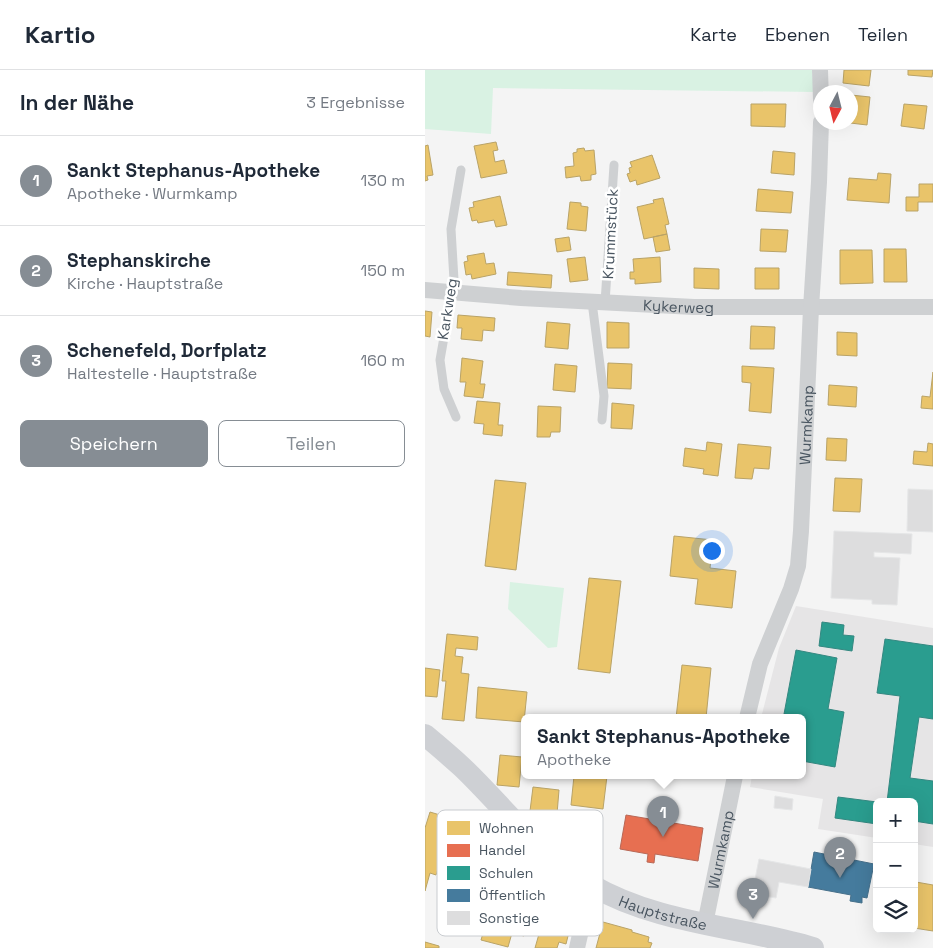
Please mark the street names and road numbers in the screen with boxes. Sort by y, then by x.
street label: Krummstück [598,188,622,280]
street label: Karkweg [433,277,461,341]
street label: Kykerweg [643,295,714,317]
street label: Wurmkamp [794,385,817,465]
street label: Wurmkamp [703,808,737,891]
street label: Hauptstraße [616,891,709,934]

